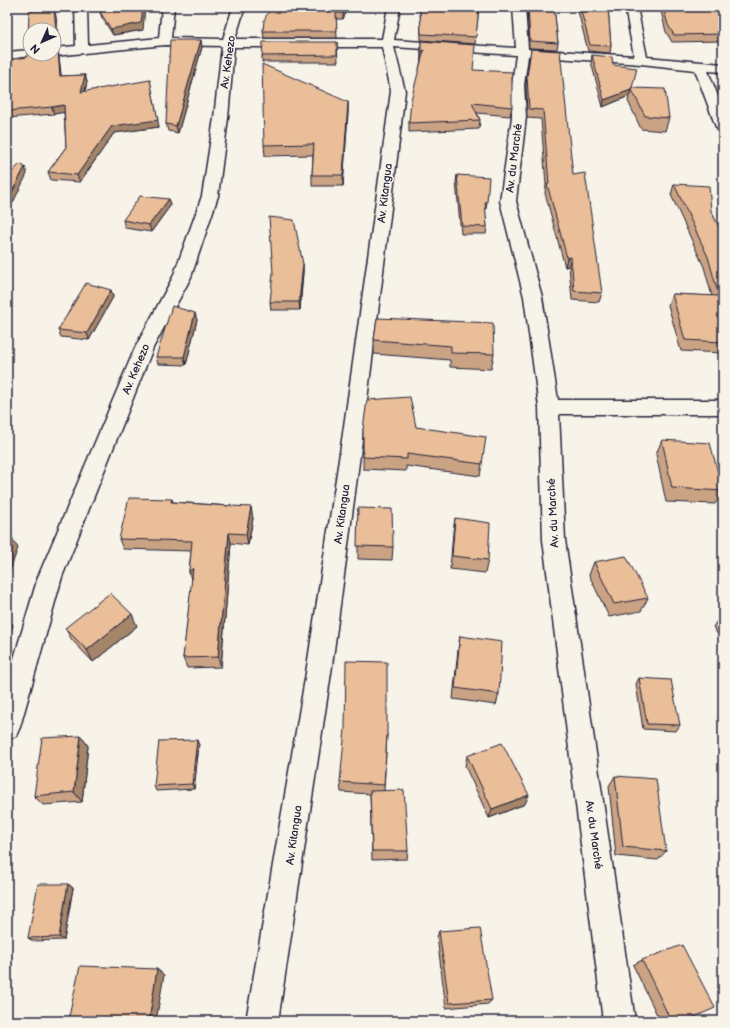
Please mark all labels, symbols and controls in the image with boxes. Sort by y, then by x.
north arrow [22,22,62,62]
street label: Av. Kehezo [218,35,238,89]
text: N [28,41,43,56]
street label: Av. du Marché [503,122,525,193]
street label: Av. Kitangua [375,162,395,224]
street label: Av. Kehezo [120,342,152,396]
street label: Av. du Marché [545,478,561,548]
street label: Av. Kitangua [331,483,353,545]
street label: Av. du Marché [583,800,605,871]
street label: Av. Kitangua [283,804,305,866]

